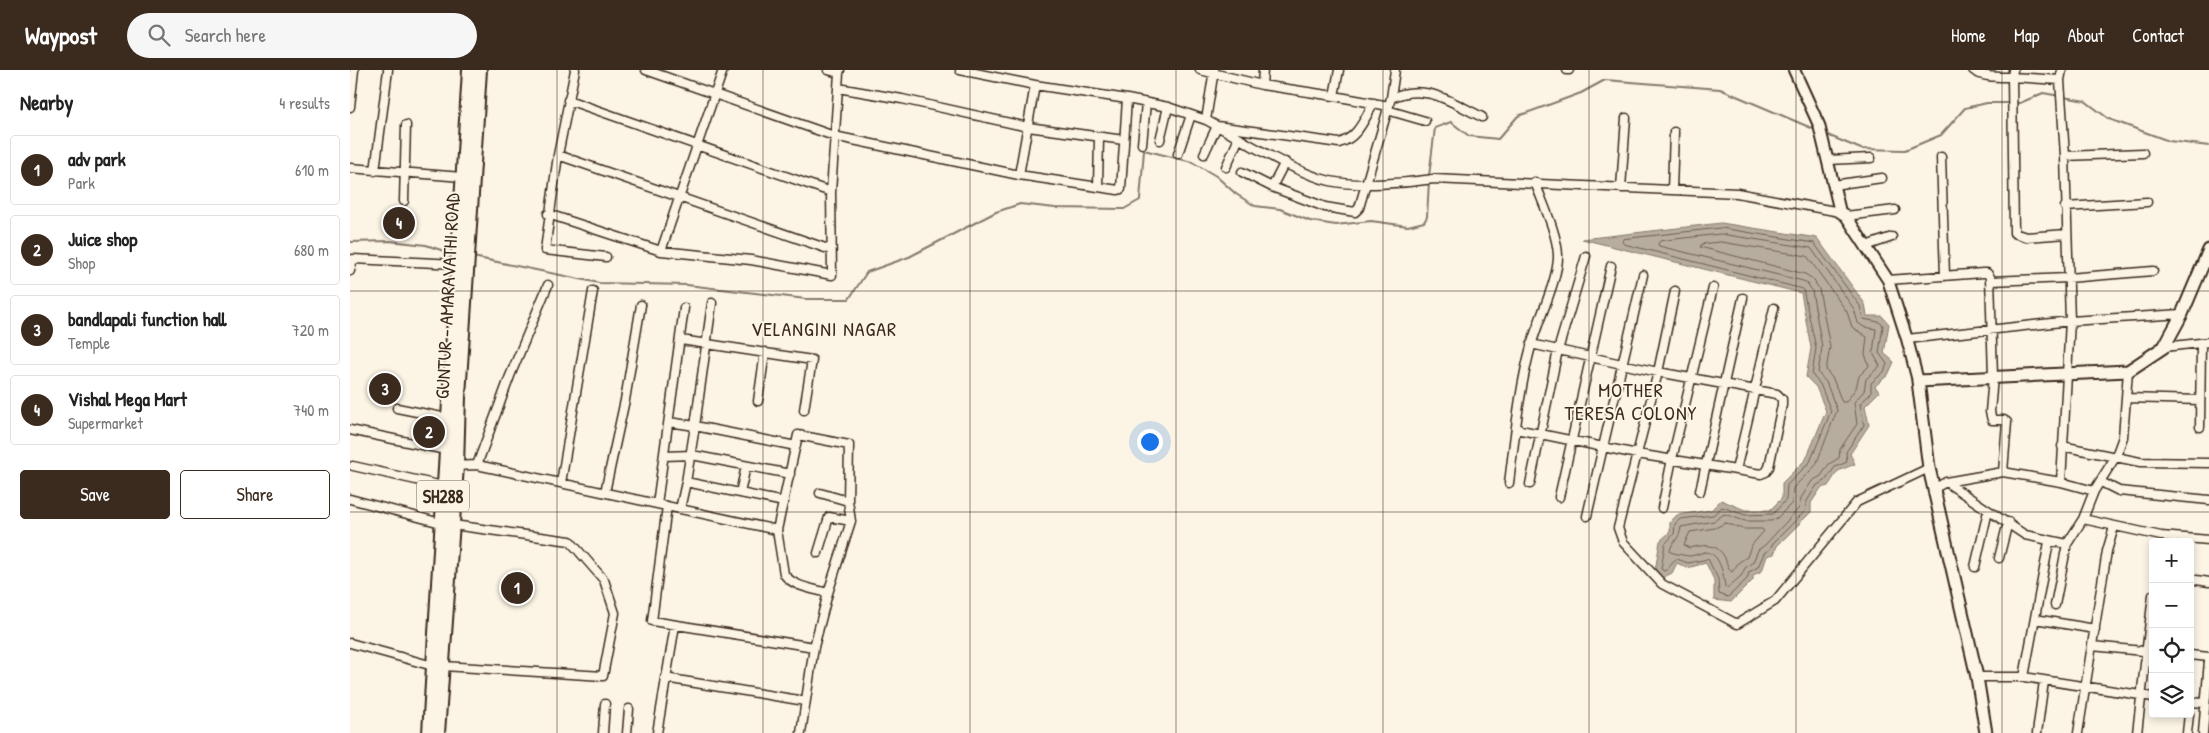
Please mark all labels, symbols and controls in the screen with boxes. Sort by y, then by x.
search box [127,13,477,58]
text: Waypost [25,19,97,51]
icon: search [145,21,173,49]
text: Search here [185,22,266,48]
text: Home [1951,23,1986,48]
text: Map [2014,23,2039,48]
text: About [2067,23,2104,48]
text: Contact [2132,23,2184,48]
text: Nearby [20,88,73,117]
text: 4 results [279,92,330,114]
text: adv park [68,146,126,172]
text: 1 [34,159,40,181]
text: 610 m [295,159,329,181]
text: Park [68,172,95,194]
street label: GUNTUR - AMARAVATHI ROAD [429,193,465,399]
pin: 4 [383,204,415,242]
text: Juice shop [68,226,137,252]
text: 2 [33,239,41,261]
text: 680 m [294,239,329,261]
text: Shop [68,252,95,274]
text: bandlapali function hall [68,306,226,332]
district label: VELANGINI NAGAR [751,315,897,342]
text: 3 [33,319,41,341]
text: 720 m [292,319,329,341]
text: Temple [68,332,110,354]
pin: 3 [369,370,401,408]
district label: MOTHER TERESA COLONY [1565,376,1697,426]
text: Vishal Mega Mart [68,386,187,412]
text: 4 [34,399,40,421]
text: 740 m [293,399,329,421]
text: Supermarket [68,412,143,434]
pin: 2 [413,413,445,451]
your location [1137,429,1163,455]
button: Save [20,470,170,519]
button: Share [180,470,330,519]
road number: SH288 [417,481,469,512]
map controls [2149,538,2194,718]
button: + [2149,538,2194,583]
pin: 1 [501,569,533,607]
button: − [2149,583,2194,628]
button: locate [2149,628,2194,673]
button: layers [2149,673,2194,718]

